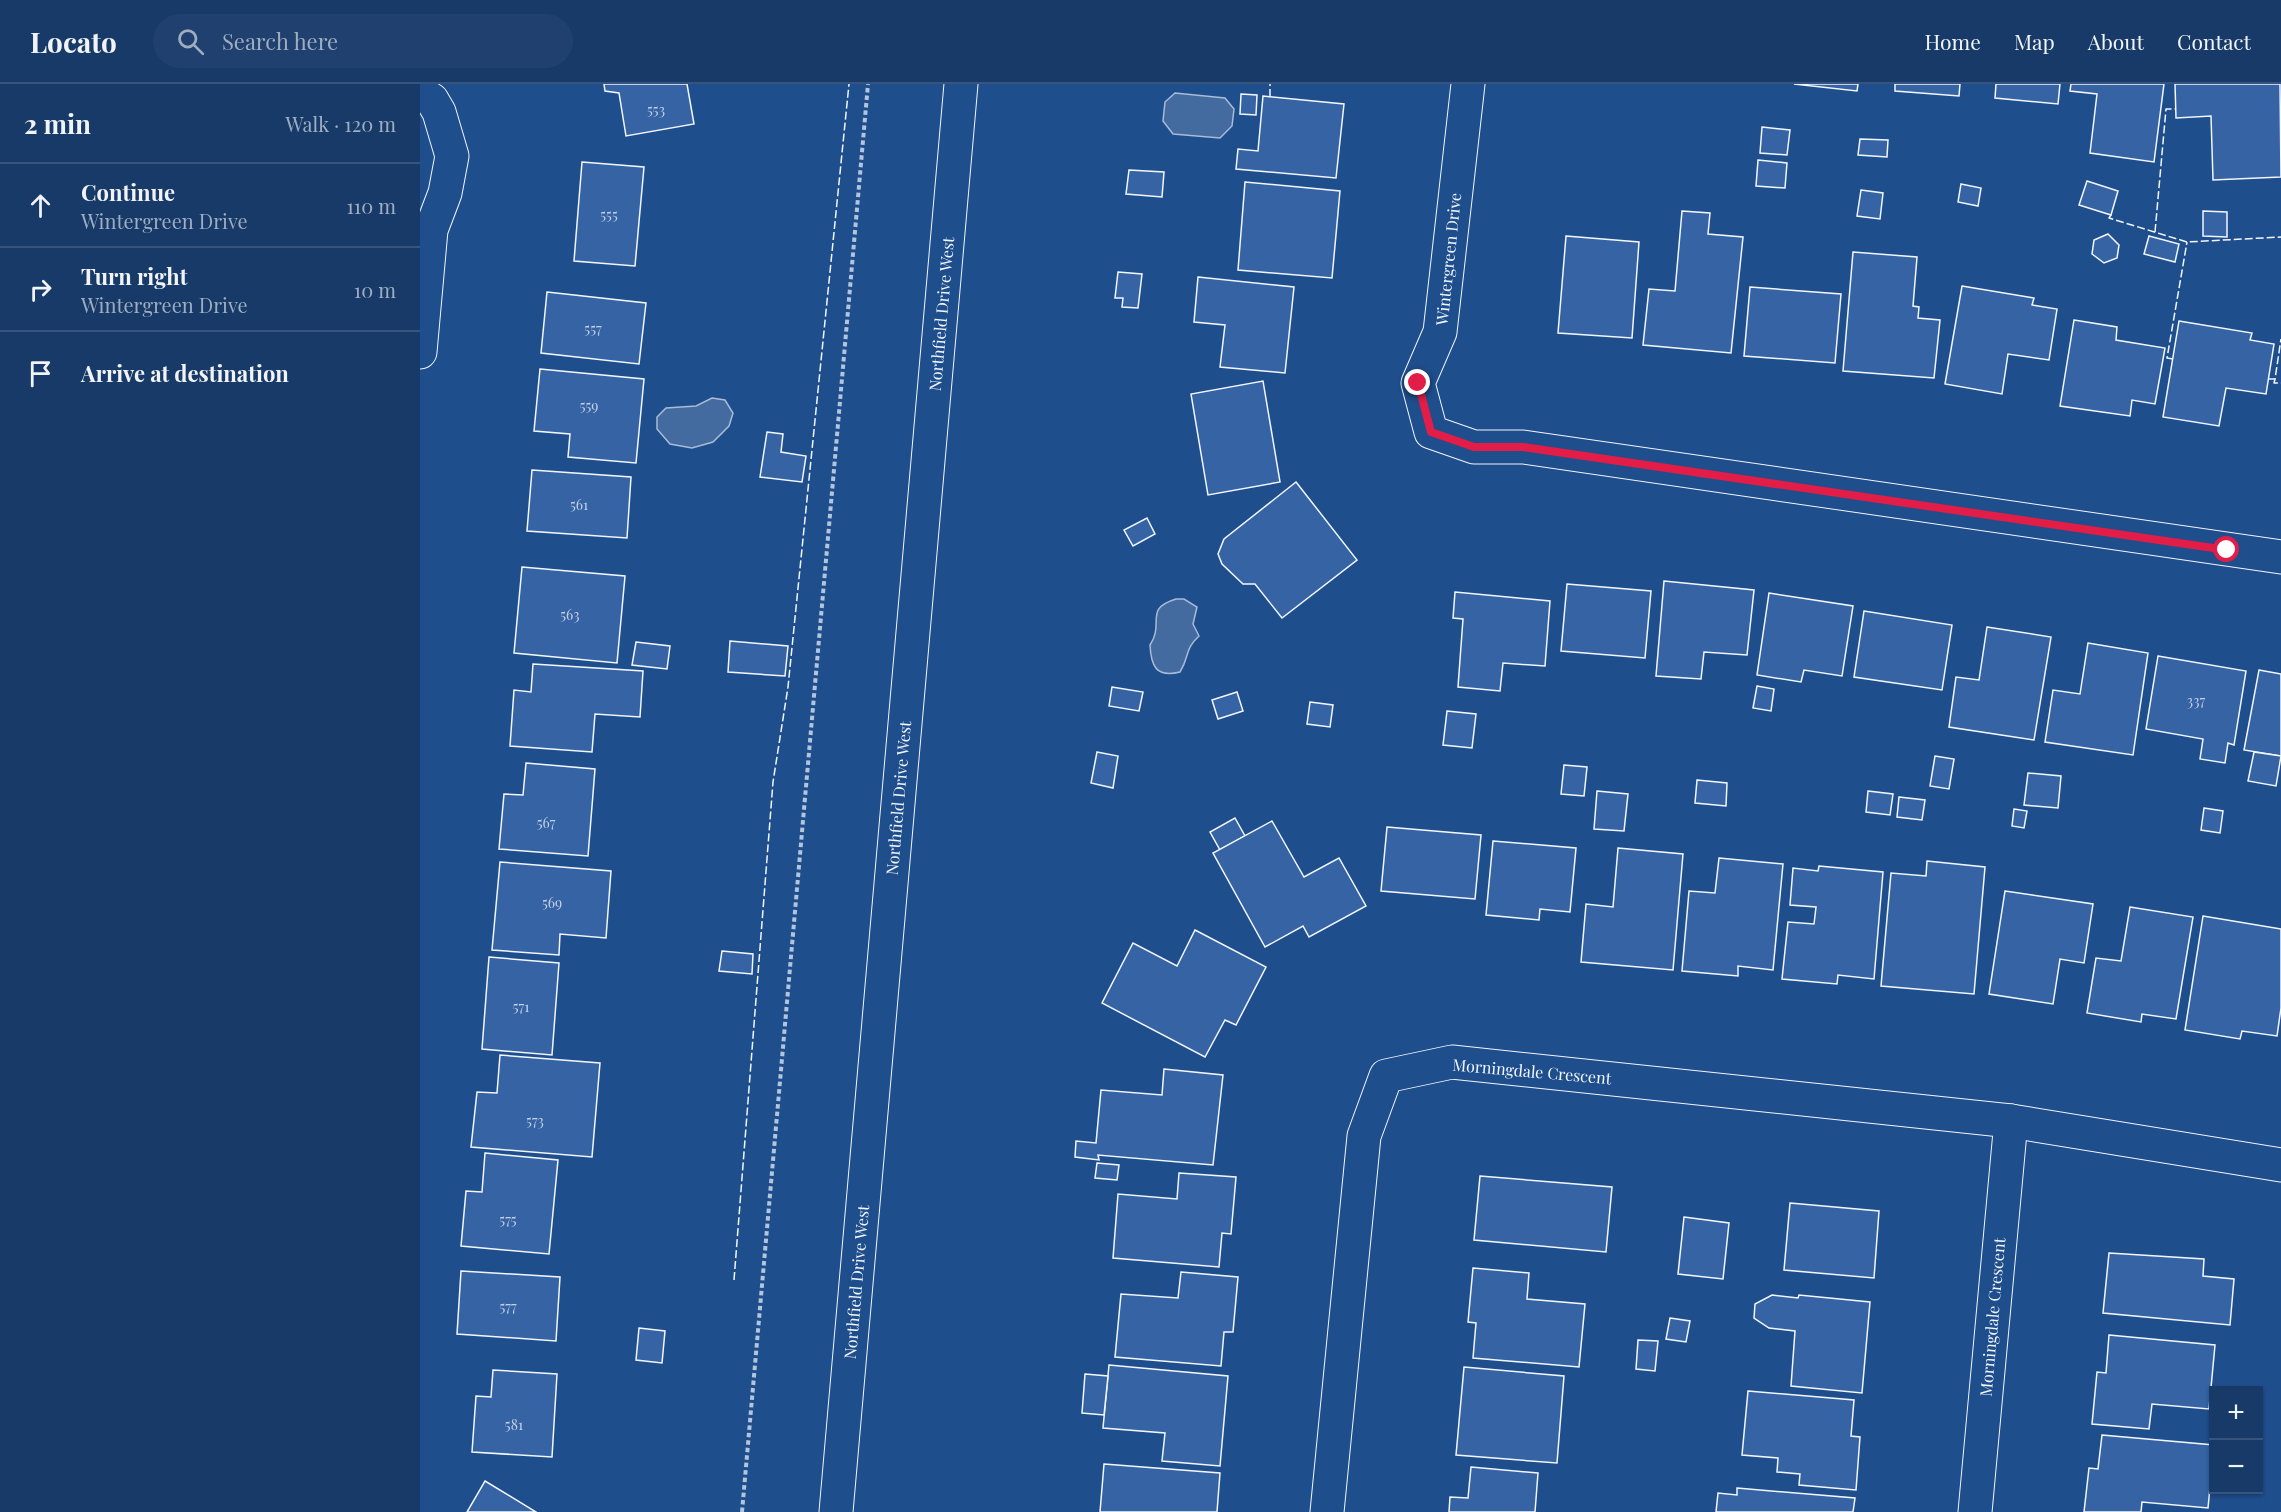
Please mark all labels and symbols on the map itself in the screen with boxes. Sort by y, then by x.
house number: 553 [647,100,665,119]
street label: Wintergreen Drive [1430,192,1465,327]
house number: 555 [600,205,618,224]
street label: Northfield Drive West [924,236,958,392]
house number: 557 [584,319,602,338]
route end [1404,369,1430,395]
house number: 559 [580,396,598,415]
house number: 561 [570,495,588,514]
route start [2213,536,2239,562]
house number: 563 [560,605,580,624]
house number: 337 [2187,691,2205,710]
street label: Northfield Drive West [881,720,915,876]
house number: 567 [537,813,556,832]
house number: 569 [542,893,562,912]
house number: 571 [513,997,529,1016]
street label: Morningdale Crescent [1452,1054,1613,1088]
house number: 573 [526,1111,544,1130]
street label: Northfield Drive West [839,1204,873,1360]
house number: 575 [499,1210,517,1229]
street label: Morningdale Crescent [1975,1236,2009,1397]
house number: 577 [499,1297,517,1316]
house number: 581 [505,1415,523,1434]

